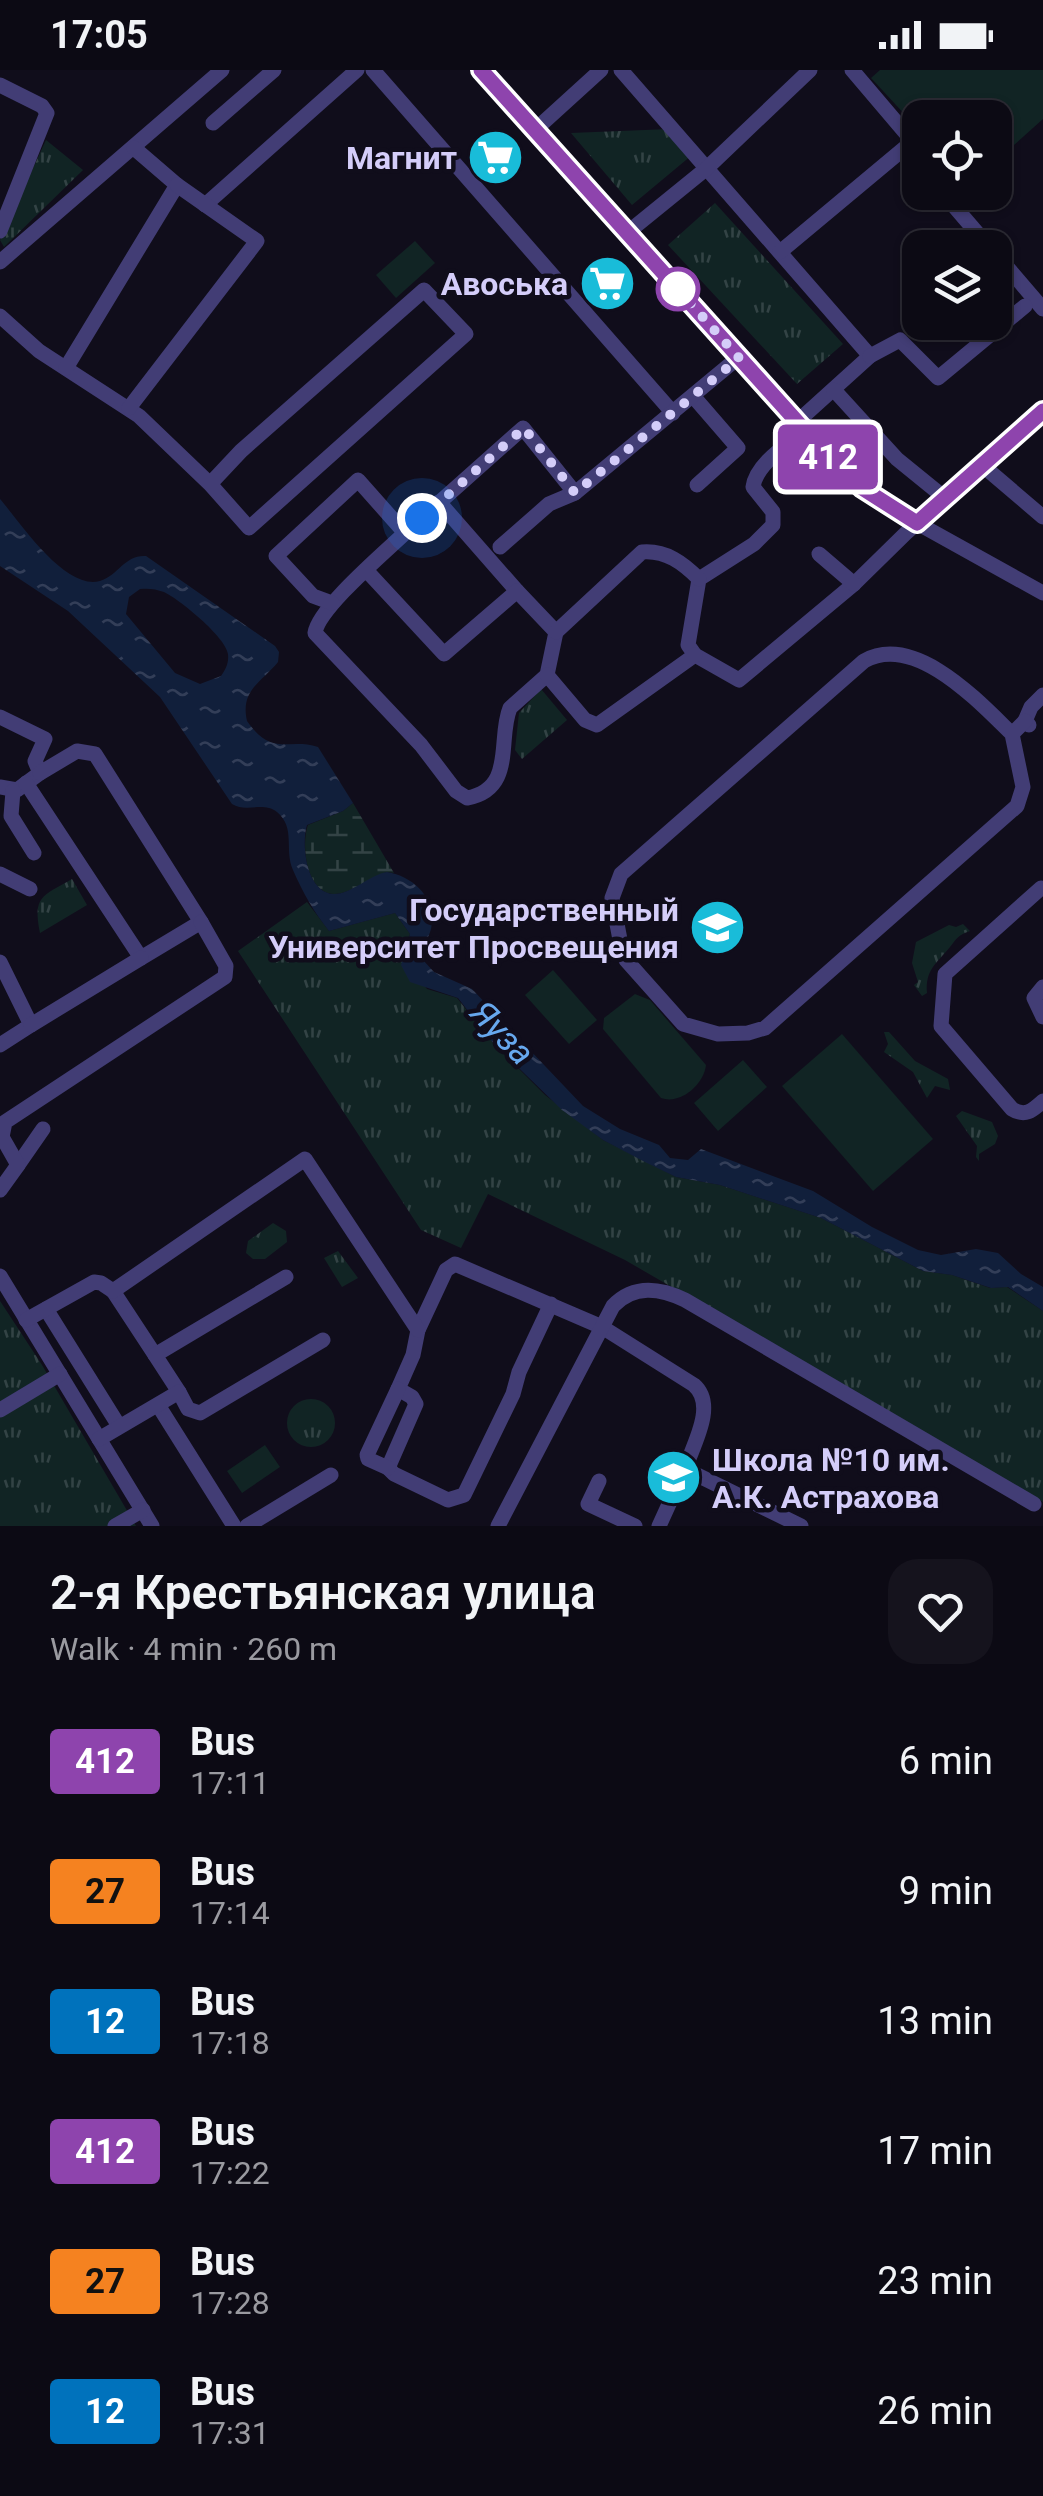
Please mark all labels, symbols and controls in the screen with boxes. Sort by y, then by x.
text: 17:05 [50,13,148,57]
map controls [902,100,1012,340]
button: locate [902,100,1012,210]
supermarket icon: Магнит [466,128,526,188]
place label: Магнит [346,139,457,177]
button: layers [902,230,1012,340]
supermarket icon: Авоська [577,254,637,314]
place label: Авоська [441,265,568,303]
unlabelled marker [657,268,699,310]
line badge: 412 [770,424,886,490]
text: 412 [798,437,858,478]
your location [397,493,447,543]
place label: Государственный Университет Просвещения [268,891,679,966]
school or university icon: Государственный Университет Просвещения [688,898,748,958]
water label: Яуза [461,992,542,1074]
place label: Школа №10 им. А.К. Астрахова [712,1441,950,1516]
school or university icon: Школа №10 им. А.К. Астрахова [643,1448,703,1508]
button: heart [888,1559,993,1664]
text: 2-я Крестьянская улица [50,1564,596,1621]
text: Walk · 4 min · 260 m [50,1630,337,1668]
text: Bus [190,1720,255,1764]
text: 6 min [899,1739,993,1783]
text: 412 [75,1741,135,1782]
text: 17:11 [190,1764,270,1802]
text: Bus [190,1850,255,1894]
text: 9 min [899,1869,993,1913]
text: 27 [85,1871,125,1912]
text: 17:14 [190,1894,270,1932]
text: Bus [190,1980,255,2024]
text: 13 min [877,1999,993,2043]
text: 12 [85,2001,125,2042]
text: 17:18 [190,2024,270,2062]
text: Bus [190,2110,255,2154]
text: 17 min [877,2129,993,2173]
text: 412 [75,2131,135,2172]
text: 17:22 [190,2154,270,2192]
text: Bus [190,2240,255,2284]
text: 23 min [877,2259,993,2303]
text: 27 [85,2261,125,2302]
text: 17:28 [190,2284,270,2322]
text: Bus [190,2370,255,2414]
text: 26 min [877,2389,993,2433]
text: 12 [85,2391,125,2432]
text: 17:31 [190,2414,270,2452]

